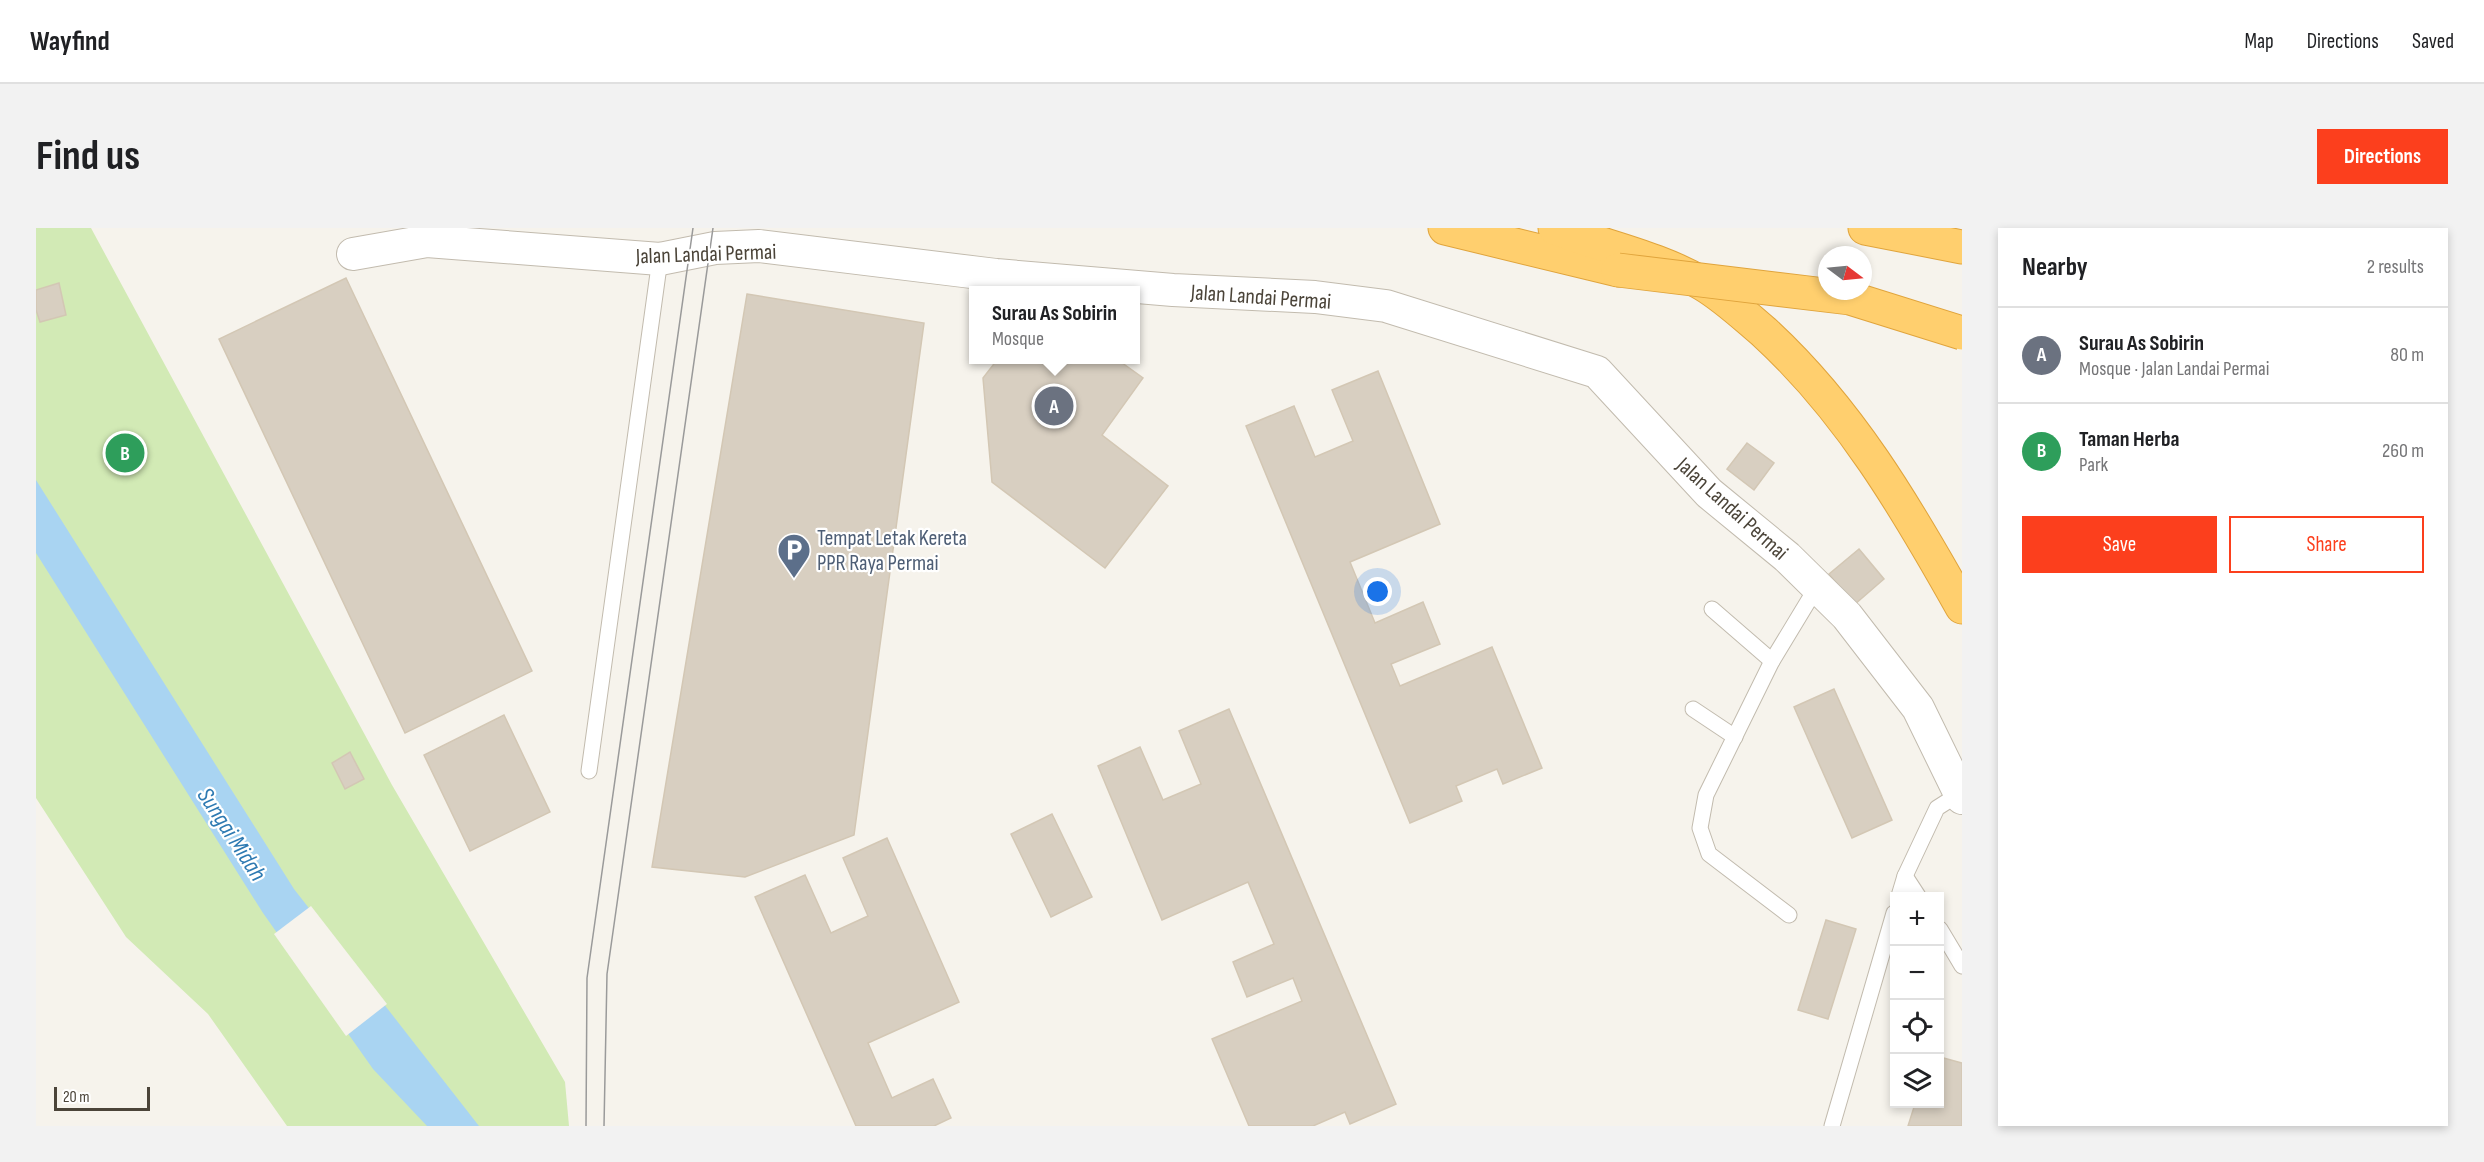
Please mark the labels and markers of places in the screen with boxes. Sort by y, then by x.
pin: A [1034,384,1074,429]
pin: B [106,430,145,476]
place label: Tempat Letak Kereta PPR Raya Permai [817,525,967,577]
parking icon: Tempat Letak Kereta PPR Raya Permai [776,532,812,579]

